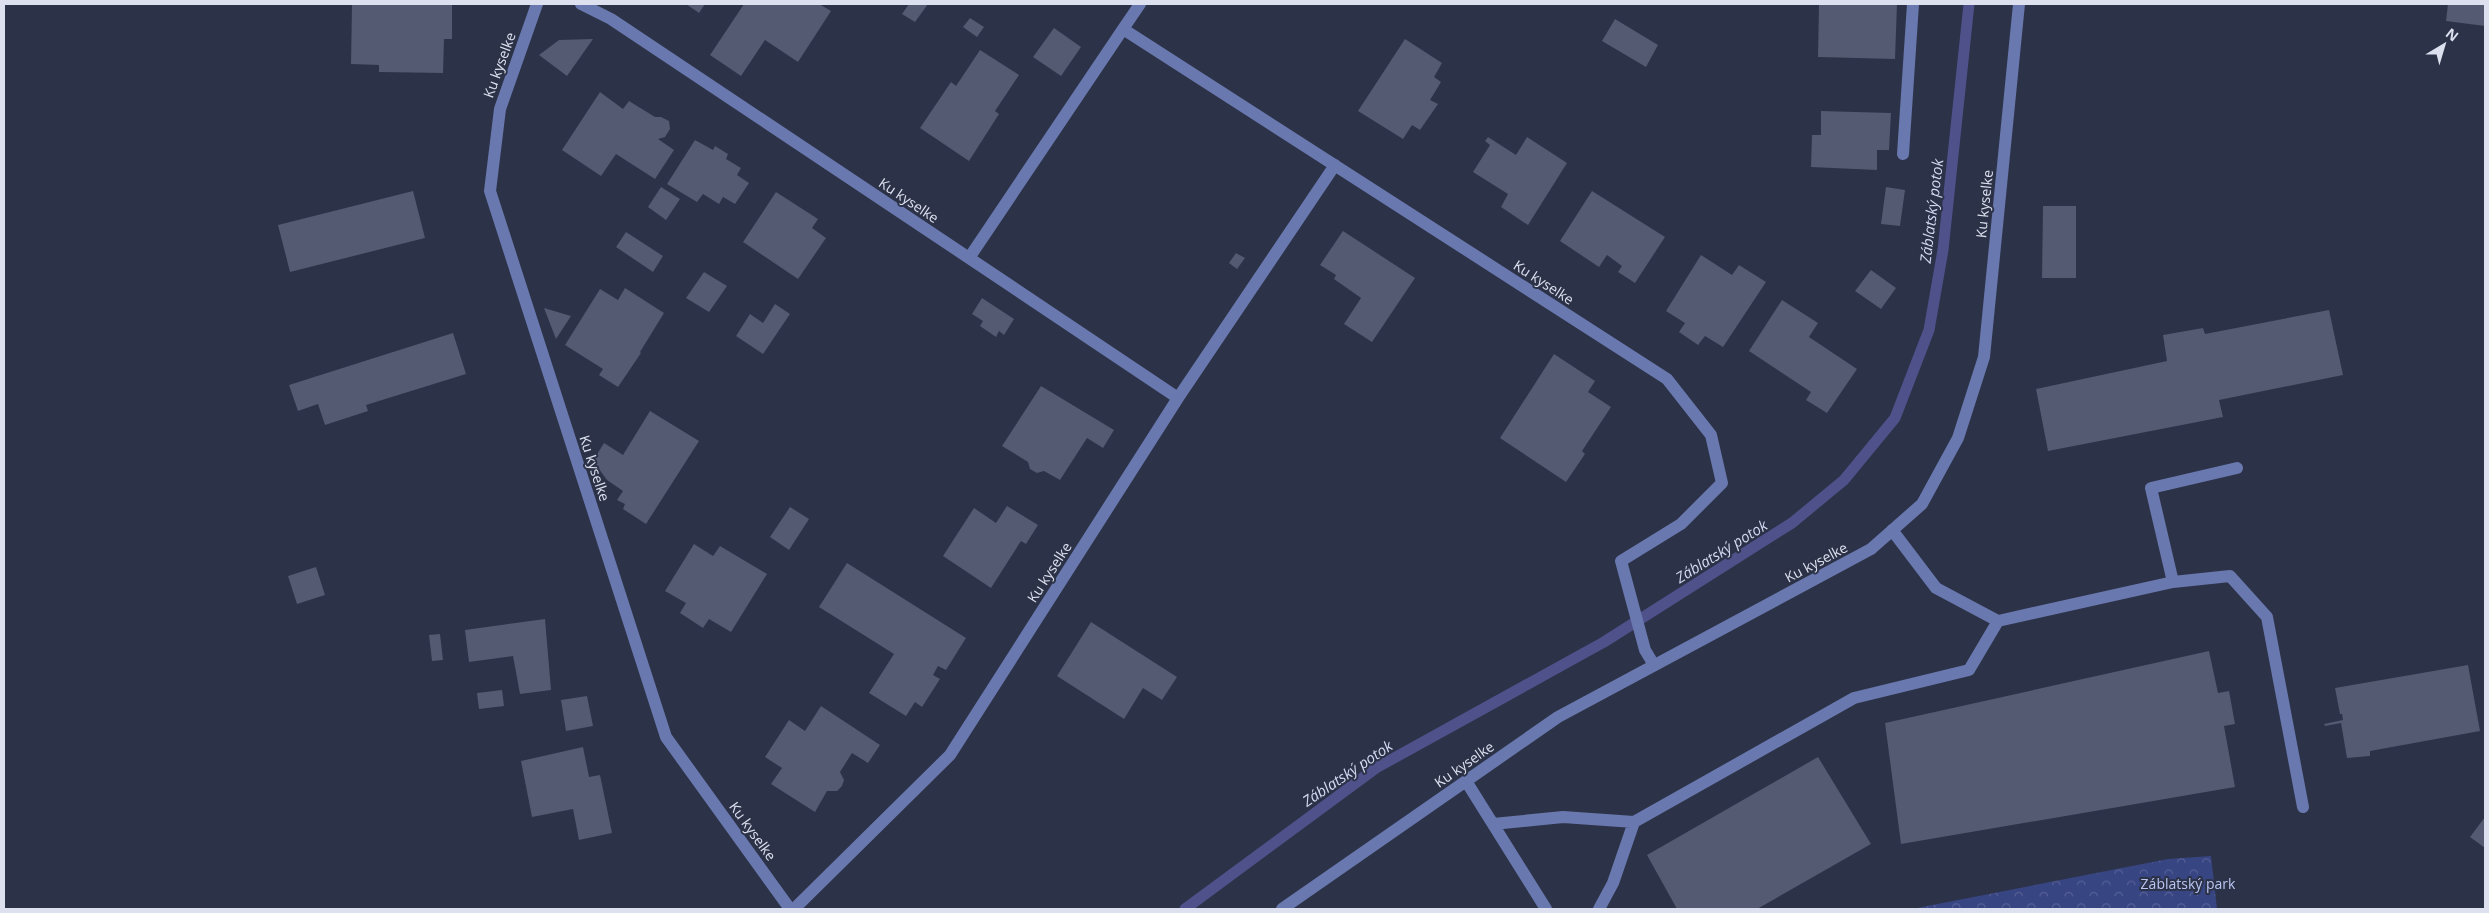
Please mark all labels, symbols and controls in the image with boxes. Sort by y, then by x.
north arrow [2419,20,2469,70]
text: N [2442,23,2463,45]
street label: Ku kyselke [478,29,520,100]
water label: Záblatský potok [1915,157,1947,265]
street label: Ku kyselke [1971,169,1997,239]
street label: Ku kyselke [875,173,943,227]
street label: Ku kyselke [1510,255,1578,309]
street label: Ku kyselke [575,433,615,504]
water label: Záblatský potok [1670,514,1771,588]
street label: Ku kyselke [1781,537,1851,586]
street label: Ku kyselke [1022,538,1076,606]
water label: Záblatský potok [1297,735,1397,811]
street label: Ku kyselke [1431,737,1498,791]
street label: Ku kyselke [725,798,781,864]
park label: Záblatský park [2141,874,2236,893]

